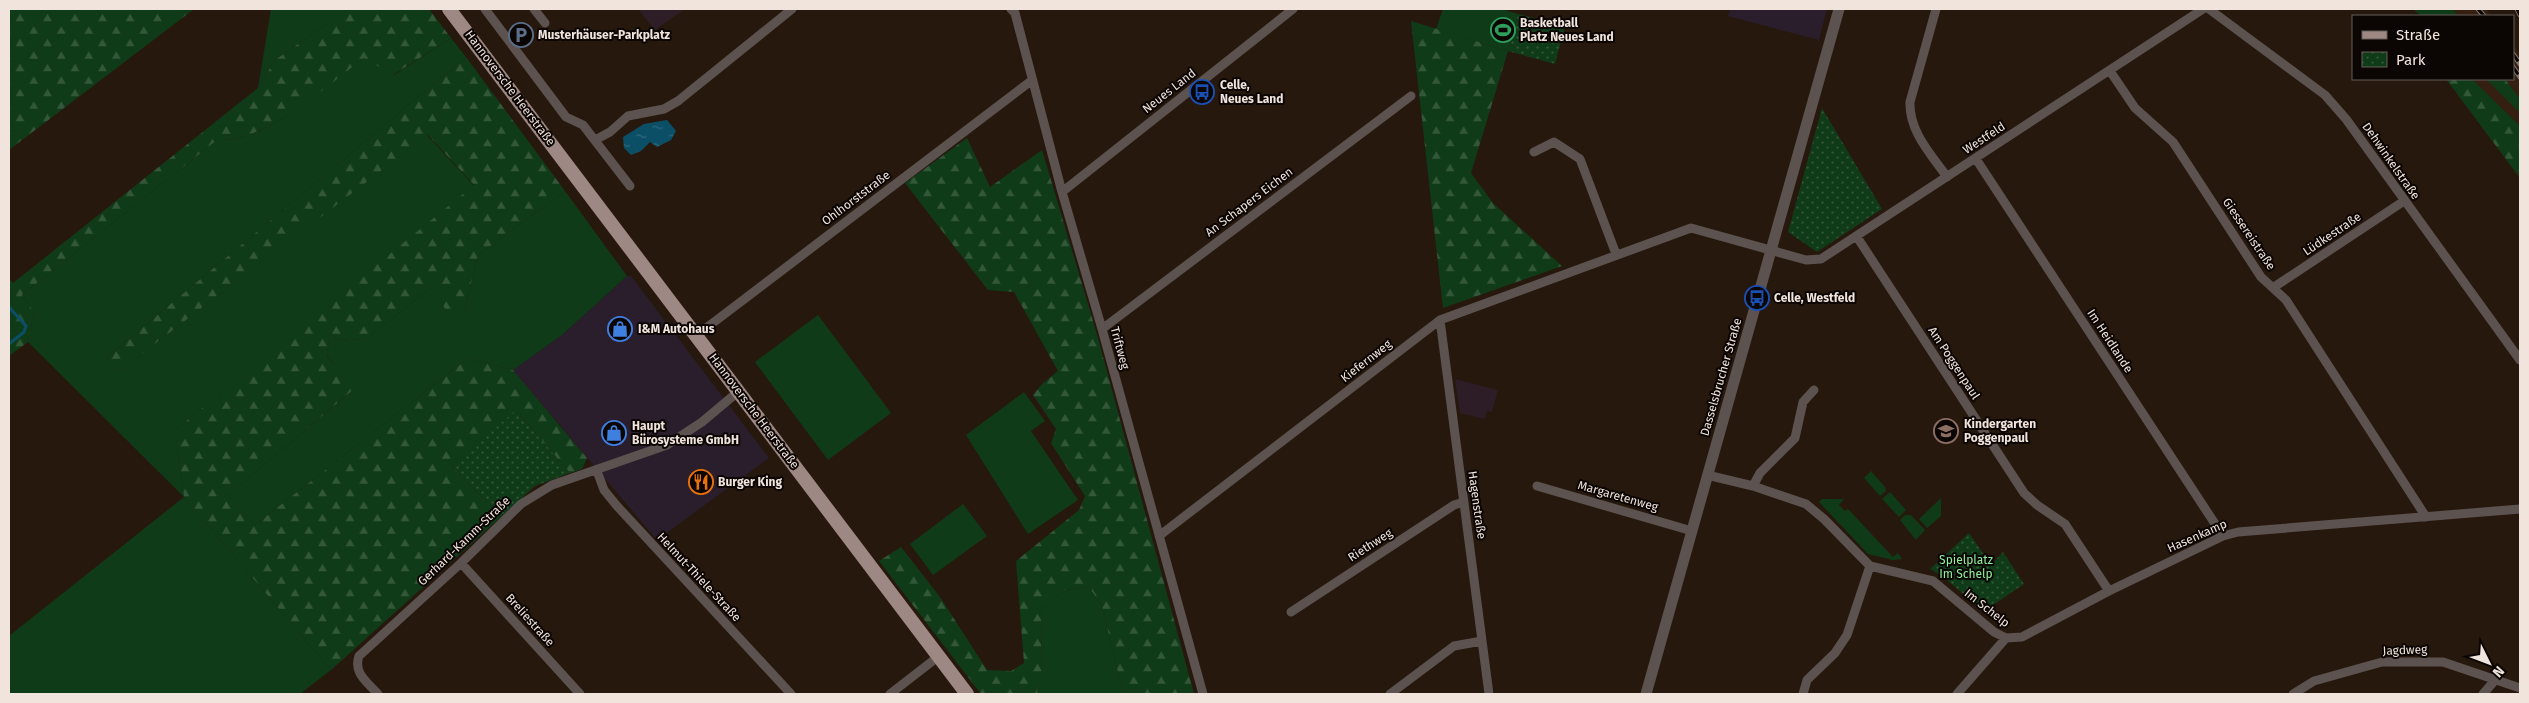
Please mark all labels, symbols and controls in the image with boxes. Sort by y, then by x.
legend [2352,15,2514,80]
place label: Basketball Platz Neues Land [1520,16,1614,44]
sports icon: Basketball Platz Neues Land [1490,17,1516,43]
parking icon: Musterhäuser-Parkplatz [508,22,534,48]
text: Straße [2396,26,2440,44]
street label: Hannoversche Heerstraße [462,28,558,148]
place label: Musterhäuser-Parkplatz [538,28,671,42]
text: Park [2396,51,2426,69]
street label: Neues Land [1140,66,1198,116]
place label: Celle, Neues Land [1220,78,1283,106]
bus stop icon: Celle, Neues Land [1189,79,1215,105]
street label: Westfeld [1960,119,2008,157]
street label: Dehwinkelstraße [2359,120,2423,202]
street label: An Schapers Eichen [1202,165,1296,239]
street label: Ohlhorststraße [819,168,893,228]
street label: Giessereistraße [2220,195,2278,273]
street label: Lüdkestraße [2300,209,2364,259]
bus stop icon: Celle, Westfeld [1744,285,1770,311]
place label: Celle, Westfeld [1774,291,1855,305]
street label: Im Heidlande [2084,307,2136,375]
shop icon: I&M Autohaus [607,316,633,342]
street label: Dasselsbrucher Straße [1697,316,1745,438]
place label: I&M Autohaus [638,322,715,336]
street label: Am Poggenpaul [1925,324,1983,402]
street label: Triftweg [1108,325,1133,372]
street label: Kiefernweg [1338,336,1395,385]
street label: Hannoversche Heerstraße [706,351,802,471]
place label: Kindergarten Poggenpaul [1964,417,2036,445]
school or university icon: Kindergarten Poggenpaul [1933,418,1959,444]
place label: Haupt Bürosysteme GmbH [632,419,739,447]
shop icon: Haupt Bürosysteme GmbH [601,420,627,446]
restaurant icon: Burger King [688,469,714,495]
street label: Hagenstraße [1465,470,1489,540]
place label: Burger King [718,475,782,489]
street label: Margaretenweg [1576,478,1660,514]
street label: Gerhard-Kamm-Straße [415,493,513,589]
street label: Hasenkamp [2165,517,2229,555]
street label: Riethweg [1345,525,1395,564]
street label: Helmut-Thiele-Straße [654,530,744,624]
park label: Spielplatz Im Schelp [1939,553,1993,581]
street label: Im Schelp [1962,586,2012,630]
street label: Breliestraße [503,591,557,649]
north arrow [2464,638,2514,688]
street label: Jagdweg [2382,642,2428,658]
text: N [2489,662,2508,681]

